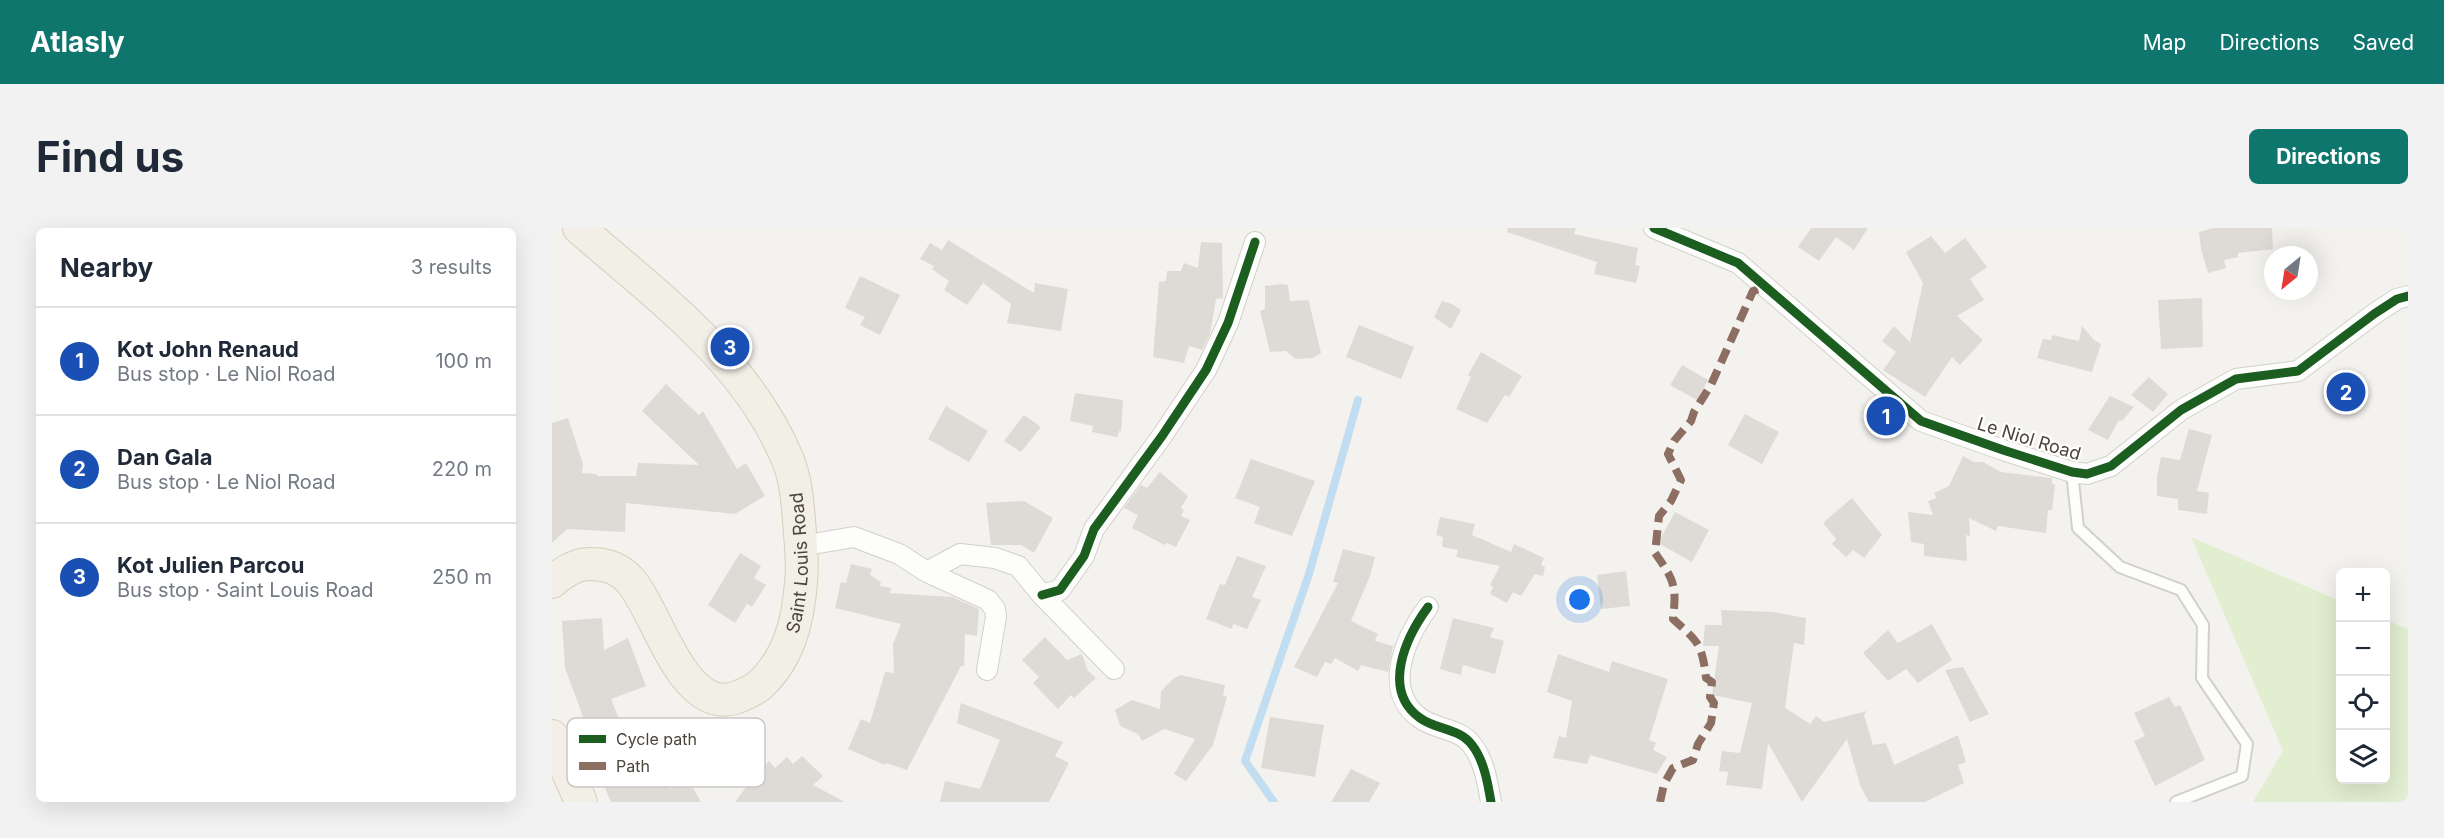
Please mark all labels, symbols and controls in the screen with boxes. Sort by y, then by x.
text: Atlasly [30,25,125,59]
text: Map [2143,30,2186,55]
text: Directions [2219,30,2320,55]
text: Saved [2353,30,2414,55]
button: Directions [2249,129,2408,184]
text: Find us [36,131,184,182]
north arrow [2264,246,2318,300]
text: Nearby [60,252,153,283]
text: 3 results [411,255,492,279]
pin: 3 [710,324,750,370]
text: Kot John Renaud [117,336,299,362]
text: 1 [75,349,84,373]
text: 100 m [435,349,492,373]
text: Bus stop · Le Niol Road [117,362,335,386]
pin: 2 [2326,370,2366,414]
pin: 1 [1866,394,1906,438]
street label: Le Niol Road [1975,413,2084,464]
text: Dan Gala [117,444,213,470]
text: 2 [73,457,86,481]
text: 220 m [432,457,492,481]
text: Bus stop · Le Niol Road [117,470,335,494]
street label: Saint Louis Road [782,491,812,636]
text: Kot Julien Parcou [117,552,305,578]
text: 3 [73,565,86,589]
text: 250 m [432,565,492,589]
map controls [2336,568,2390,784]
button: + [2336,568,2390,622]
text: Bus stop · Saint Louis Road [117,578,374,602]
your location [1565,585,1594,614]
button: − [2336,622,2390,676]
button: locate [2336,676,2390,730]
legend [567,718,765,787]
text: Cycle path [616,729,697,749]
button: layers [2336,730,2390,784]
text: Path [616,756,650,776]

